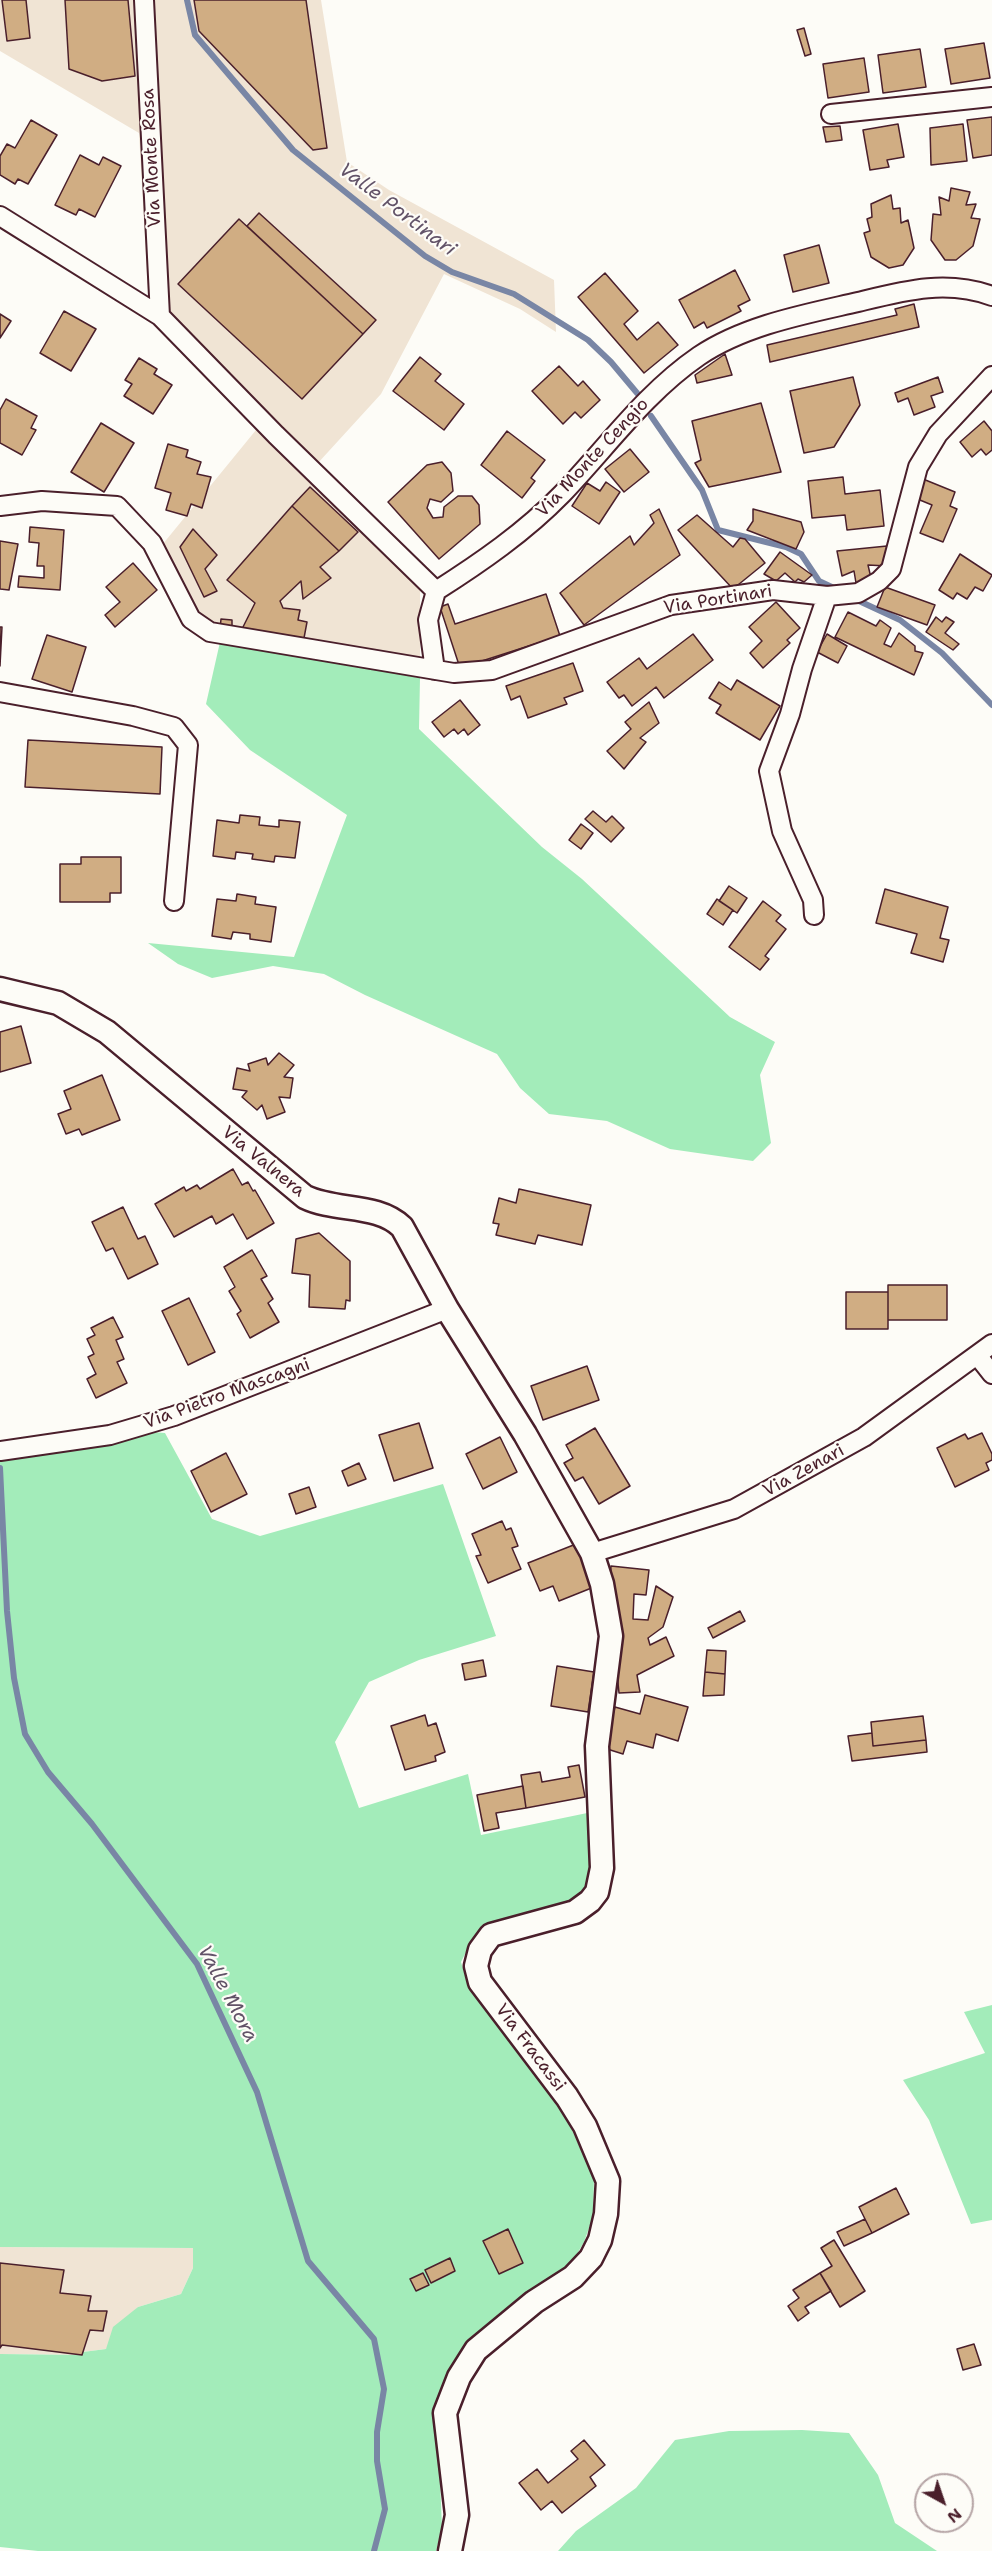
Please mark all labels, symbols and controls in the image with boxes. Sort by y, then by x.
street label: Via Monte Rosa [138,88,166,228]
water label: Valle Portinari [334,158,460,262]
street label: Via Monte Cengio [532,394,654,522]
street label: Via Portinari [662,581,774,619]
street label: Via Valnera [217,1122,309,1202]
street label: Via Pietro Mascagni [141,1354,313,1434]
street label: Via Zenari [760,1440,848,1502]
water label: Valle Mora [191,1941,263,2047]
street label: Via Fracassi [490,2000,570,2096]
north arrow [914,2473,974,2533]
text: N [943,2504,966,2528]

